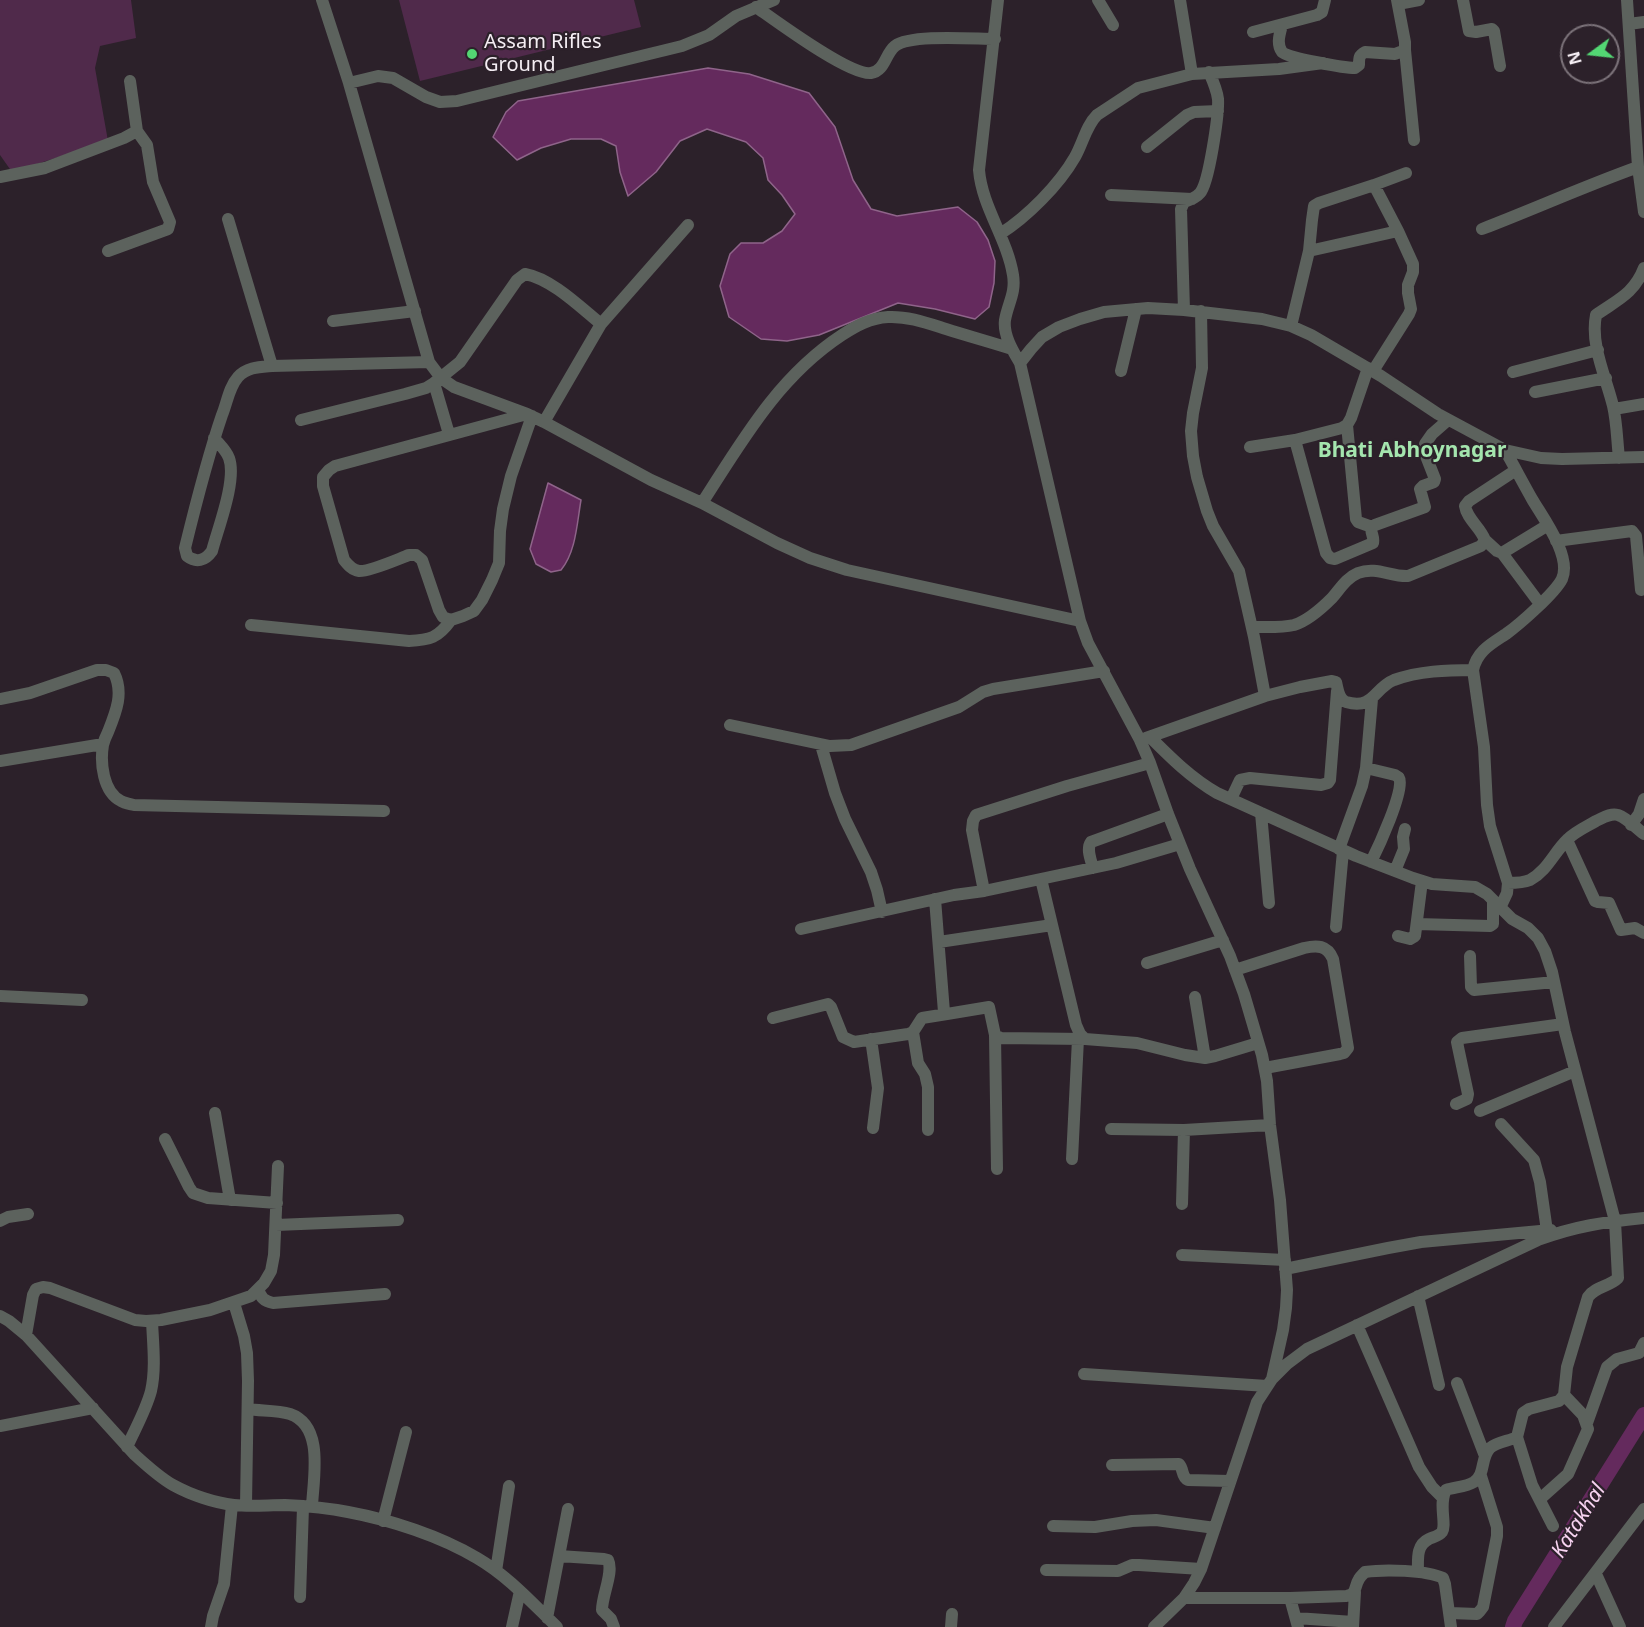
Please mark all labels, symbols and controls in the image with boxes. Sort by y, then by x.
north arrow [1560,24,1620,84]
place label: Assam Rifles Ground [484,30,602,77]
marker: Assam Rifles Ground [465,47,479,61]
text: N [1562,49,1587,67]
district label: Bhati Abhoynagar [1318,438,1506,464]
water label: Katakhal [1546,1479,1612,1563]

